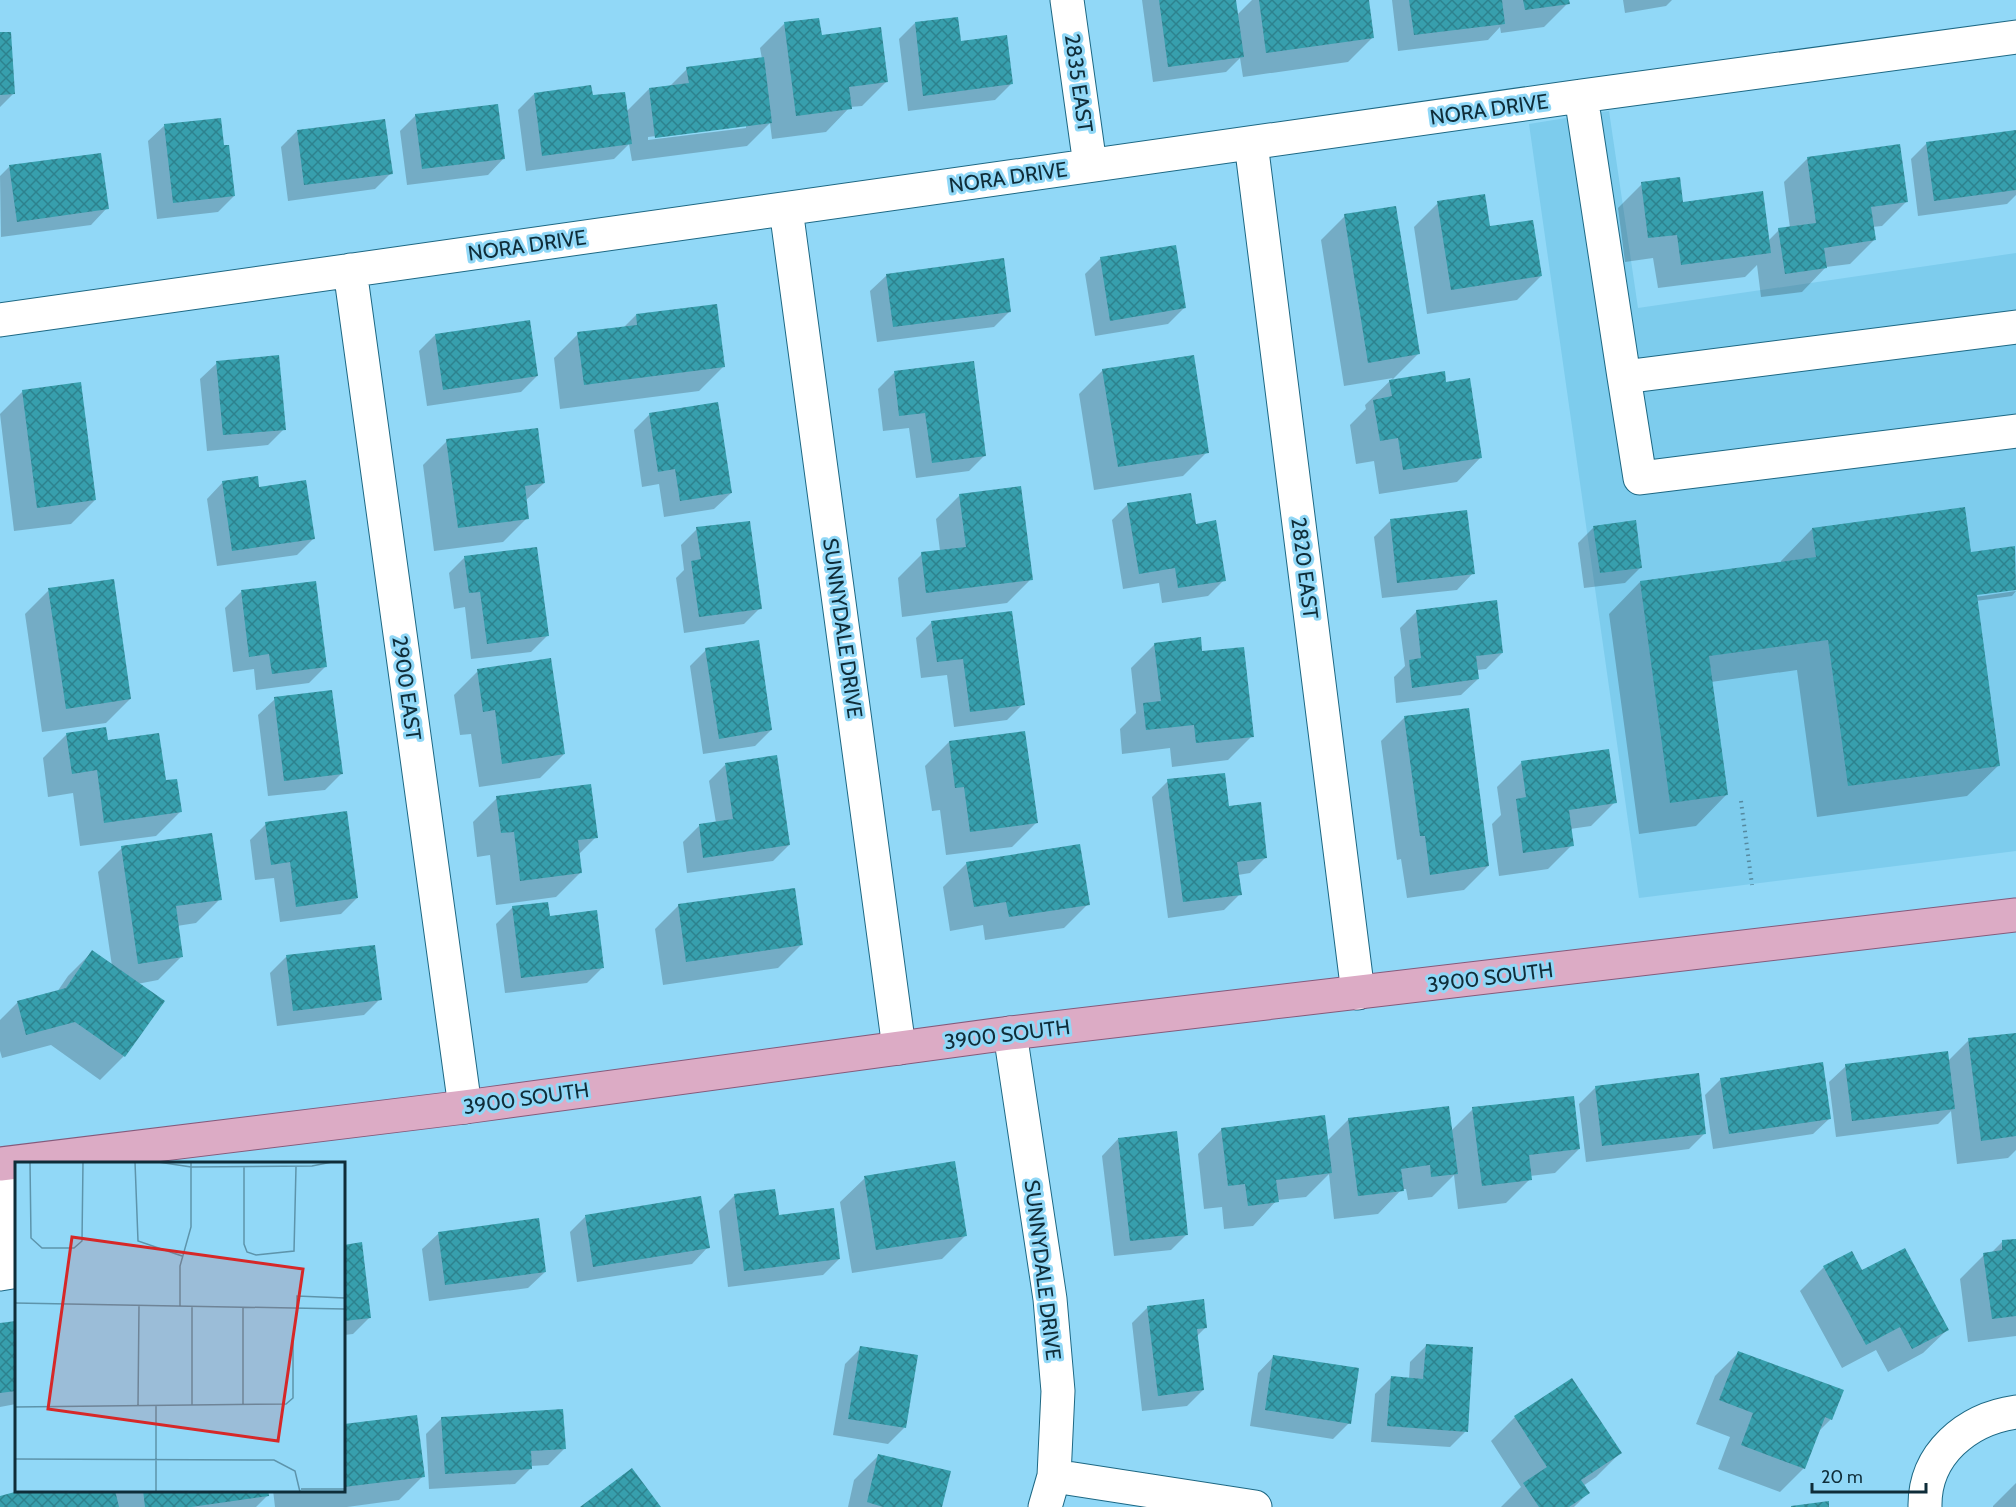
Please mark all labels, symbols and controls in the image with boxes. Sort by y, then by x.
street label: 2835 EAST [1060,32,1098,134]
street label: NORA DRIVE [1428,88,1550,130]
street label: NORA DRIVE [947,156,1069,198]
street label: NORA DRIVE [466,224,588,266]
street label: 2820 EAST [1286,516,1324,620]
street label: SUNNYDALE DRIVE [818,536,868,720]
street label: 2900 EAST [387,634,427,742]
street label: 3900 SOUTH [1425,957,1555,997]
street label: 3900 SOUTH [942,1014,1072,1054]
street label: 3900 SOUTH [461,1077,591,1119]
inset map [15,1162,345,1492]
street label: SUNNYDALE DRIVE [1020,1178,1066,1362]
scale bar [1812,1456,1926,1494]
text: 20 m [1821,1466,1863,1488]

